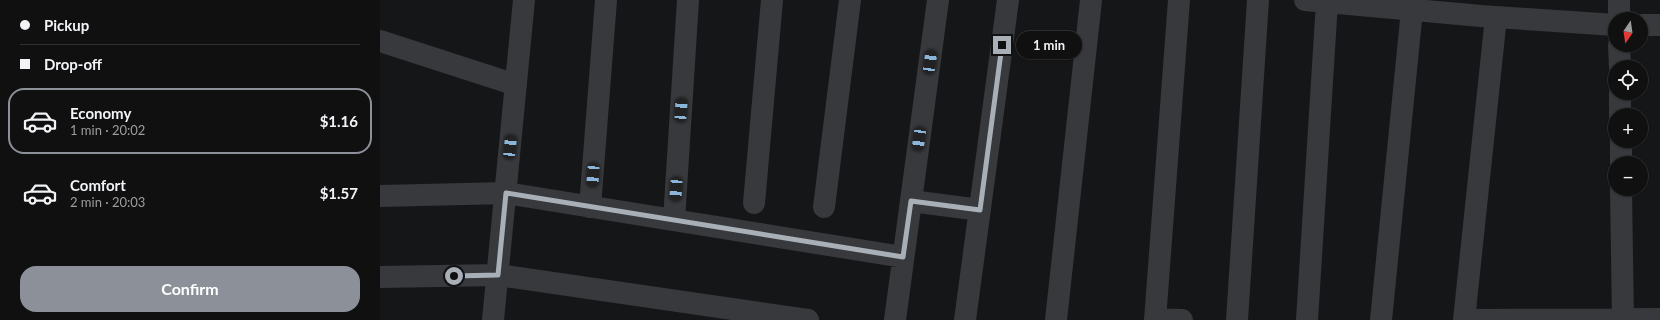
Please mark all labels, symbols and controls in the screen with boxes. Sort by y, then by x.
north arrow [1608,12,1648,52]
map controls [1608,12,1648,196]
text: Pickup [44,16,89,34]
callout: 1 min [1016,31,1082,59]
route end [993,36,1011,54]
text: 1 min [1033,37,1065,53]
car [922,49,938,75]
text: Drop-off [44,55,102,73]
button: locate [1608,60,1648,100]
car [674,98,688,122]
icon: car [22,103,58,139]
text: Economy [70,104,131,122]
button: + [1608,108,1648,148]
text: $1.16 [320,112,358,130]
text: 1 min · 20:02 [70,122,145,138]
car [911,126,927,152]
car [503,134,517,160]
button: − [1608,156,1648,196]
car [586,163,600,187]
icon: car [22,175,58,211]
text: Comfort [70,176,126,194]
car [669,177,683,201]
text: $1.57 [320,184,358,202]
text: 2 min · 20:03 [70,194,145,210]
button: Confirm [20,266,360,312]
route start [445,267,463,285]

